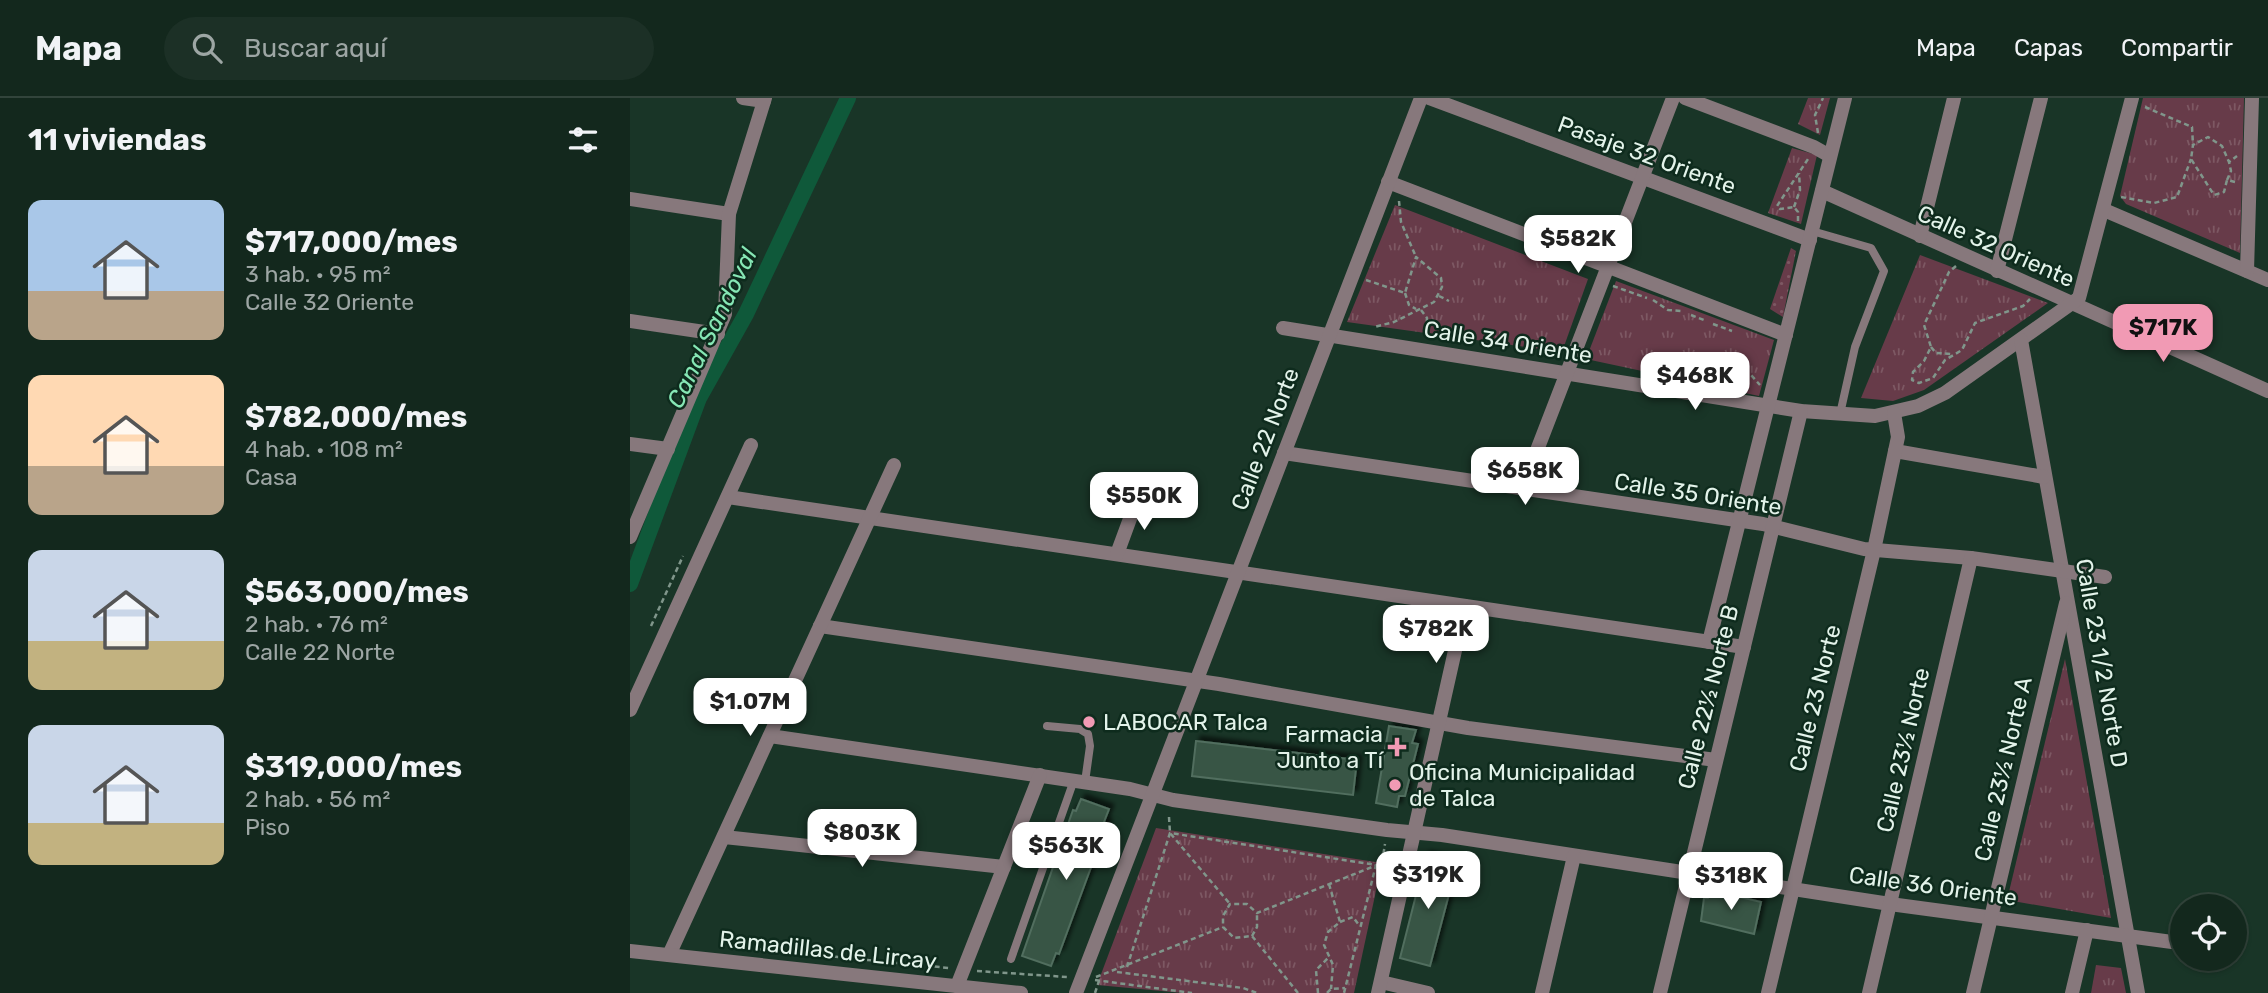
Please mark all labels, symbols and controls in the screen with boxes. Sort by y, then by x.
search box [164,17,654,80]
text: Mapa [35,29,122,68]
icon: search [188,29,226,67]
text: Buscar aquí [244,33,387,64]
text: Mapa [1916,34,1976,62]
text: Capas [2014,34,2083,62]
text: Compartir [2121,34,2233,62]
street label: Pasaje 32 Oriente [1554,110,1740,200]
icon: filters [564,121,602,159]
text: 11 viviendas [28,122,207,158]
street label: Calle 32 Oriente [1913,199,2079,293]
pin: $582K [1529,216,1627,275]
text: $717,000/mes [245,224,458,260]
text: $582K [1540,224,1616,252]
icon: home [84,228,168,312]
water label: Canal Sandoval [661,242,763,413]
text: 3 hab. · 95 m² [245,260,391,288]
text: Calle 32 Oriente [245,288,414,316]
pin: $717K [2114,304,2212,364]
text: $717K [2129,313,2197,341]
street label: Calle 34 Oriente [1422,315,1594,369]
pin: $468K [1646,352,1744,412]
text: $468K [1657,361,1733,389]
street label: Calle 22 Norte [1225,364,1305,514]
text: $782,000/mes [245,399,467,435]
icon: home [84,403,168,487]
text: 4 hab. · 108 m² [245,435,403,463]
pin: $658K [1476,448,1574,507]
text: $658K [1487,456,1563,484]
text: Casa [245,463,297,491]
street label: Calle 35 Oriente [1612,467,1784,521]
pin: $550K [1095,472,1193,532]
text: $550K [1106,481,1182,509]
street label: Calle 23 1/2 Norte D [2070,556,2134,770]
text: $563,000/mes [245,574,469,610]
icon: home [84,578,168,662]
street label: Calle 22½ Norte B [1672,602,1744,792]
pin: $782K [1387,606,1485,665]
text: 2 hab. · 76 m² [245,610,388,638]
text: $782K [1399,614,1473,642]
street label: Calle 23 Norte [1783,622,1847,774]
text: Calle 22 Norte [245,638,395,666]
street label: Calle 23½ Norte [1870,665,1936,835]
street label: Calle 23½ Norte A [1968,674,2038,864]
pin: $1.07M [693,678,807,738]
text: $1.07M [709,687,791,715]
place label: LABOCAR Talca [1103,708,1268,736]
marker: LABOCAR Talca [1081,714,1097,730]
place label: Farmacia Junto a Tí [1276,720,1384,774]
marker: Farmacia Junto a Tí [1389,739,1405,755]
text: $319,000/mes [245,749,462,785]
icon: home [84,753,168,837]
place label: Oficina Municipalidad de Talca [1409,758,1635,812]
marker: Oficina Municipalidad de Talca [1387,777,1403,793]
text: 2 hab. · 56 m² [245,785,390,813]
pin: $803K [813,810,911,869]
text: Piso [245,813,290,841]
text: $803K [824,818,900,846]
pin: $563K [1017,822,1115,882]
text: $563K [1028,831,1104,859]
pin: $319K [1379,852,1477,911]
pin: $318K [1682,852,1780,912]
text: $319K [1392,860,1464,888]
street label: Calle 36 Oriente [1847,860,2019,912]
text: $318K [1695,861,1767,889]
map controls [2170,894,2247,971]
button: locate [2170,894,2247,971]
street label: Ramadillas de Lircay [718,925,938,975]

